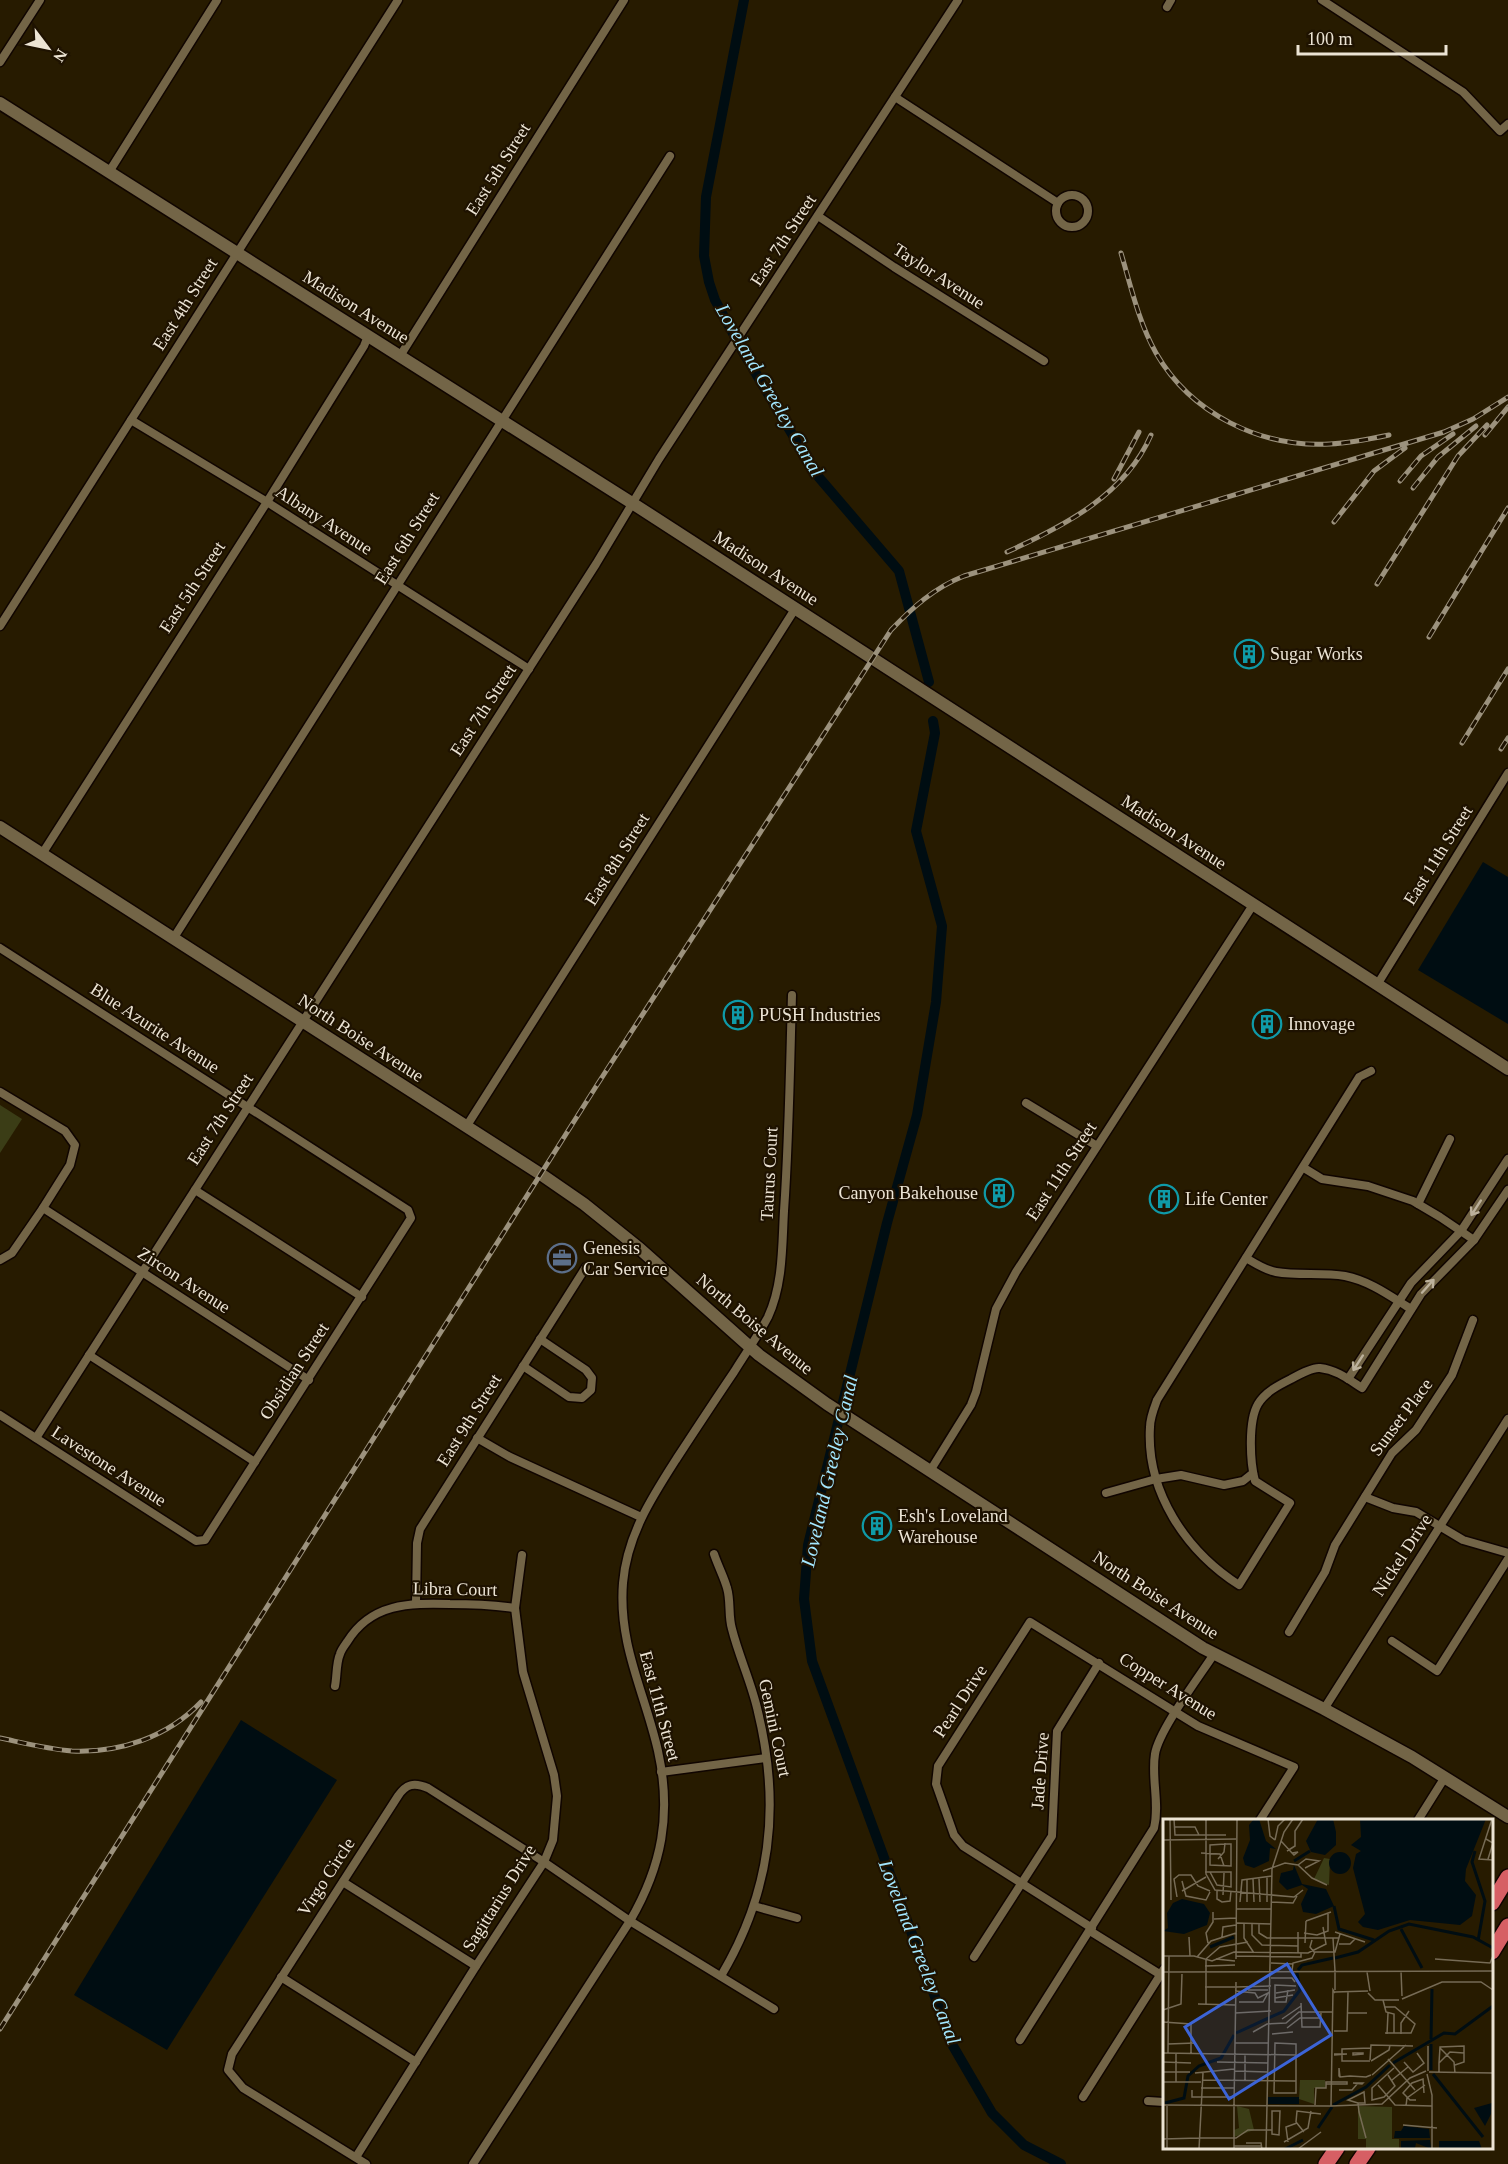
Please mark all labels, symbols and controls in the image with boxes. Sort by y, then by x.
north arrow [18,18,78,78]
scale bar [1298,18,1446,56]
text: 100 m [1307,29,1353,49]
text: N [50,46,71,65]
street label: East 5th Street [462,119,534,219]
street label: East 7th Street [746,191,820,289]
street label: Taylor Avenue [890,239,988,313]
street label: East 4th Street [149,254,221,354]
street label: Madison Avenue [299,266,413,348]
water label: Loveland Greeley Canal [710,299,829,481]
street label: Albany Avenue [272,481,376,559]
street label: East 6th Street [371,488,443,588]
street label: Madison Avenue [710,527,822,609]
street label: East 5th Street [155,538,229,636]
building icon: Sugar Works [1233,638,1265,670]
place label: Sugar Works [1270,644,1363,664]
street label: East 7th Street [446,661,520,759]
street label: Madison Avenue [1118,791,1230,873]
street label: East 11th Street [1399,802,1477,908]
street label: East 8th Street [581,809,653,909]
street label: Blue Azurite Avenue [87,979,223,1077]
street label: North Boise Avenue [294,990,428,1086]
building icon: PUSH Industries [722,999,754,1031]
place label: PUSH Industries [759,1005,881,1025]
building icon: Innovage [1251,1008,1283,1040]
place label: Innovage [1288,1014,1355,1034]
street label: East 7th Street [183,1070,257,1168]
street label: East 11th Street [1022,1118,1100,1224]
street label: Taurus Court [757,1126,781,1222]
building icon: Canyon Bakehouse [983,1177,1015,1209]
place label: Canyon Bakehouse [839,1183,978,1203]
building icon: Life Center [1148,1183,1180,1215]
place label: Life Center [1185,1189,1267,1209]
one-way arrow [1470,1200,1483,1217]
place label: Genesis Car Service [583,1238,667,1279]
office icon: Genesis Car Service [546,1242,578,1274]
street label: Zircon Avenue [134,1243,234,1317]
street label: North Boise Avenue [693,1270,817,1378]
one-way arrow [1421,1279,1435,1294]
street label: Obsidian Street [255,1319,333,1423]
one-way arrow [1352,1354,1365,1371]
street label: East 9th Street [433,1370,505,1470]
water label: Loveland Greeley Canal [796,1373,863,1570]
street label: Sunset Place [1365,1374,1437,1460]
street label: Lavestone Avenue [48,1422,170,1510]
place label: Esh's Loveland Warehouse [898,1506,1008,1547]
building icon: Esh's Loveland Warehouse [861,1510,893,1542]
street label: Nickel Drive [1368,1510,1436,1600]
street label: North Boise Avenue [1089,1547,1223,1643]
street label: Libra Court [413,1578,497,1600]
street label: Copper Avenue [1116,1648,1220,1724]
street label: East 11th Street [636,1649,684,1763]
street label: Pearl Drive [929,1661,991,1741]
street label: Gemini Court [755,1677,795,1779]
street label: Jade Drive [1027,1732,1053,1810]
inset map [1163,1819,1493,2149]
street label: Virgo Circle [293,1834,359,1920]
street label: Sagittarius Drive [458,1841,540,1955]
water label: Loveland Greeley Canal [873,1856,966,2048]

